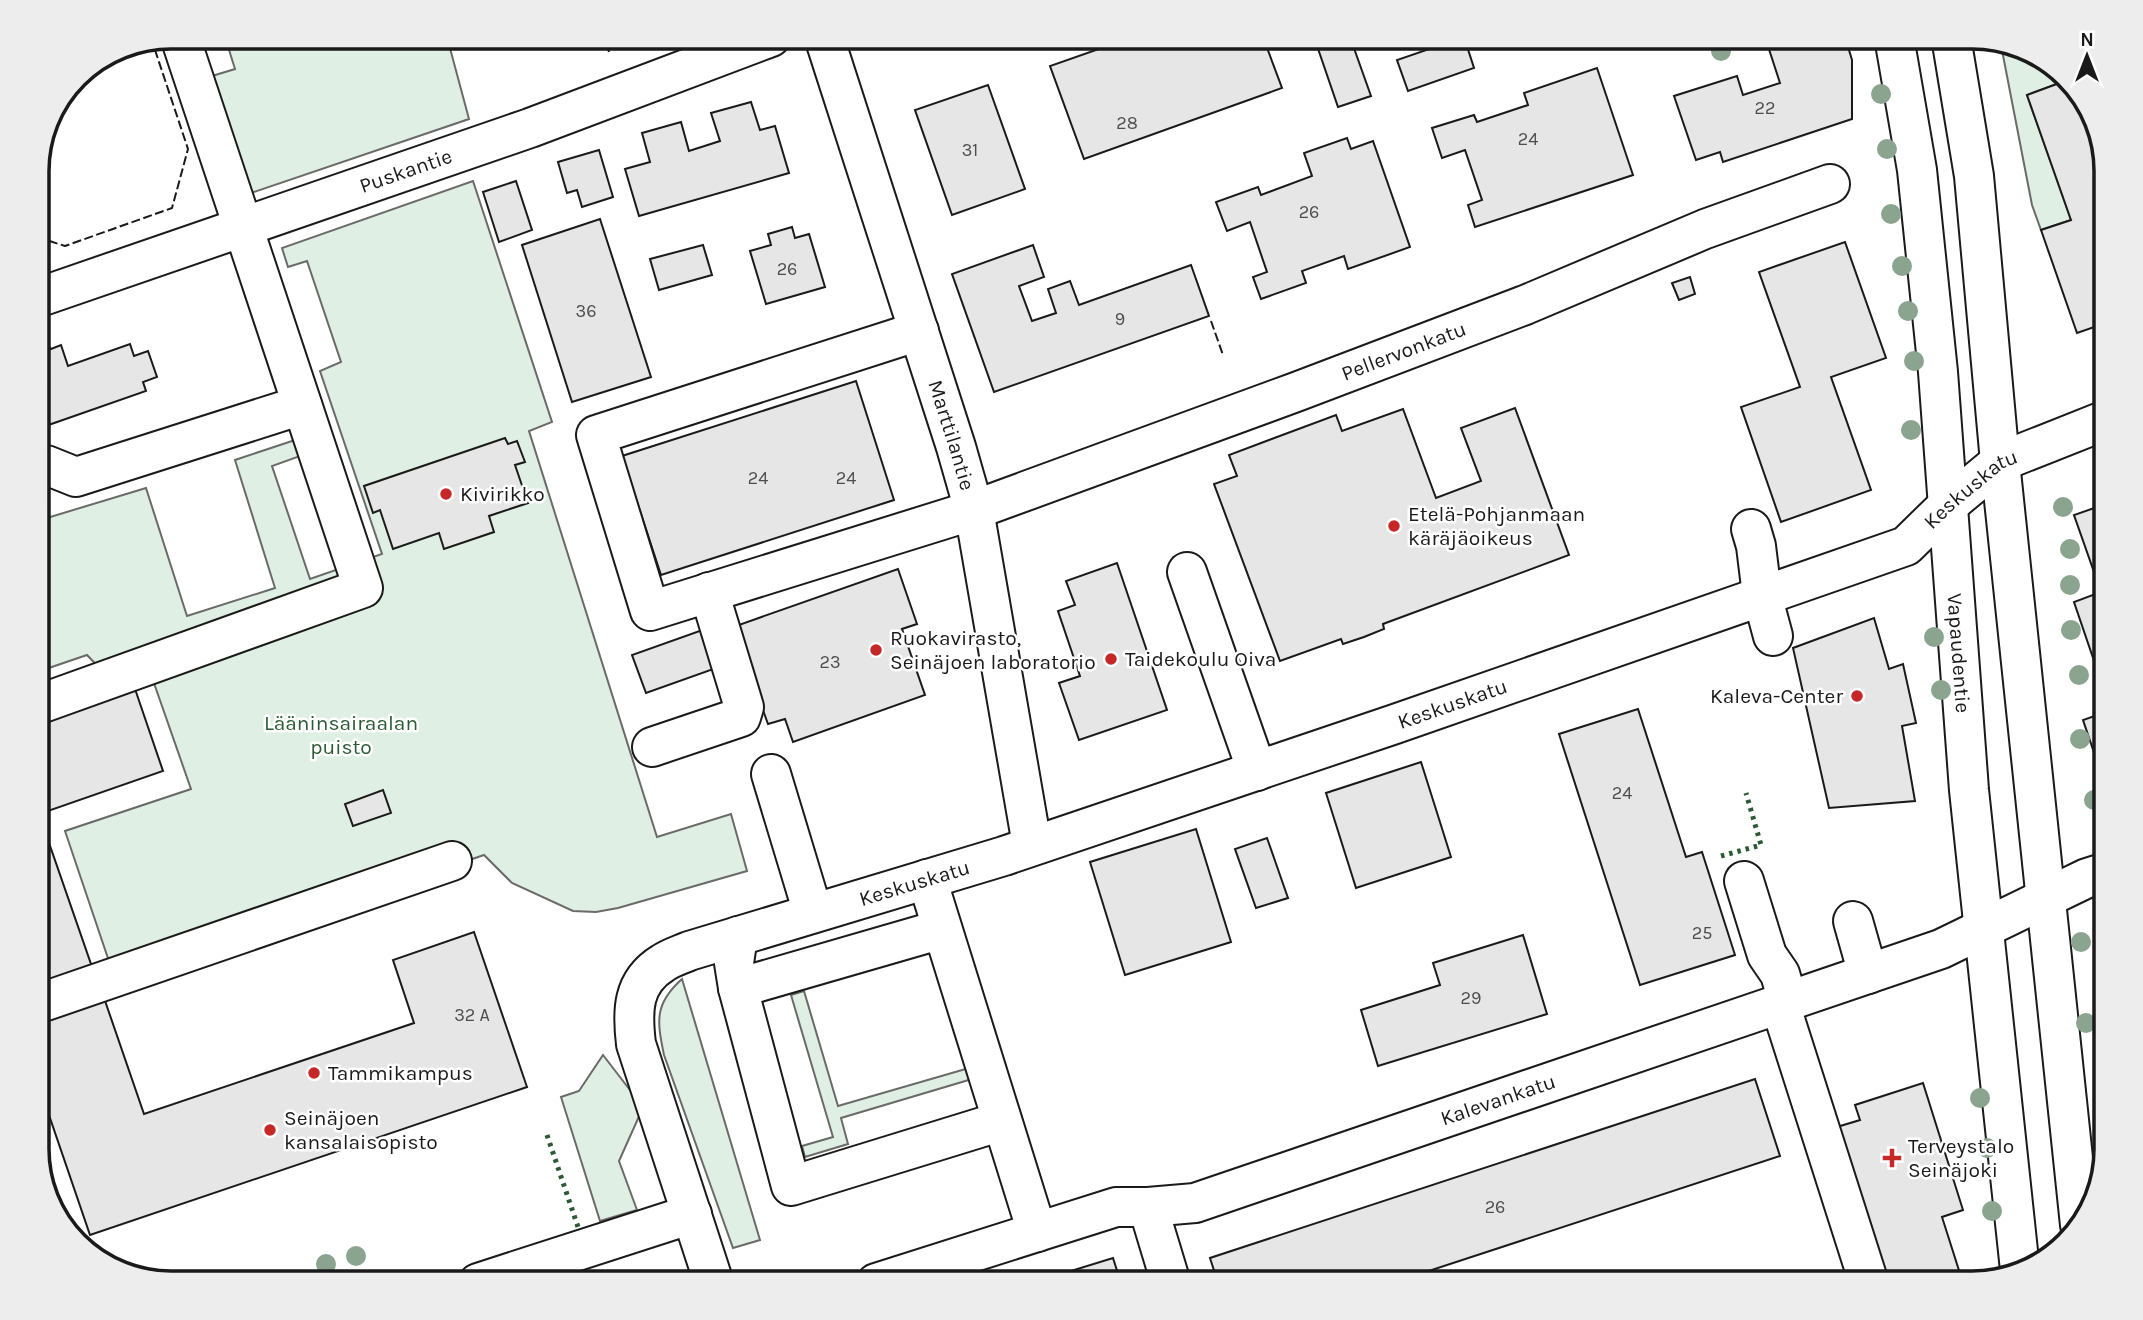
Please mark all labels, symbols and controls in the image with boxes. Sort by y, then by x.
north arrow [2052,21,2122,91]
text: N [2080,29,2094,51]
house number: 22 [1755,97,1775,119]
house number: 28 [1116,112,1138,134]
house number: 24 [1518,128,1538,150]
house number: 31 [962,139,978,161]
street label: Puskantie [356,144,455,198]
house number: 26 [1299,201,1319,223]
house number: 26 [777,258,797,280]
house number: 36 [576,300,596,322]
house number: 9 [1115,308,1125,330]
street label: Pellervonkatu [1338,317,1469,386]
street label: Marttilantie [923,377,980,493]
street label: Keskuskatu [1919,444,2021,534]
house number: 24 [748,467,768,489]
house number: 24 [836,467,856,489]
place label: Kivirikko [460,482,545,506]
marker: Kivirikko [438,486,454,502]
place label: Etelä-Pohjanmaan käräjäoikeus [1408,502,1585,550]
marker: Etelä-Pohjanmaan käräjäoikeus [1386,518,1402,534]
street label: Vapaudentie [1942,592,1975,714]
place label: Ruokavirasto, Seinäjoen laboratorio [890,626,1096,674]
marker: Ruokavirasto, Seinäjoen laboratorio [868,642,884,658]
place label: Taidekoulu Oiva [1125,647,1276,671]
house number: 23 [819,651,841,673]
marker: Taidekoulu Oiva [1103,651,1119,667]
street label: Keskuskatu [1395,674,1510,734]
place label: Kaleva-Center [1710,684,1843,708]
marker: Kaleva-Center [1849,688,1865,704]
park label: Lääninsairaalan puisto [264,711,418,759]
house number: 24 [1612,782,1632,804]
street label: Keskuskatu [856,855,973,911]
house number: 25 [1692,922,1712,944]
house number: 29 [1461,987,1481,1009]
house number: 32 A [454,1004,490,1026]
place label: Tammikampus [328,1061,473,1085]
marker: Tammikampus [306,1065,322,1081]
street label: Kalevankatu [1437,1069,1559,1131]
place label: Seinäjoen kansalaisopisto [284,1106,438,1154]
marker: Seinäjoen kansalaisopisto [262,1122,278,1138]
place label: Terveystalo Seinäjoki [1908,1134,2014,1182]
marker: Terveystalo Seinäjoki [1882,1148,1902,1168]
house number: 26 [1485,1196,1505,1218]

